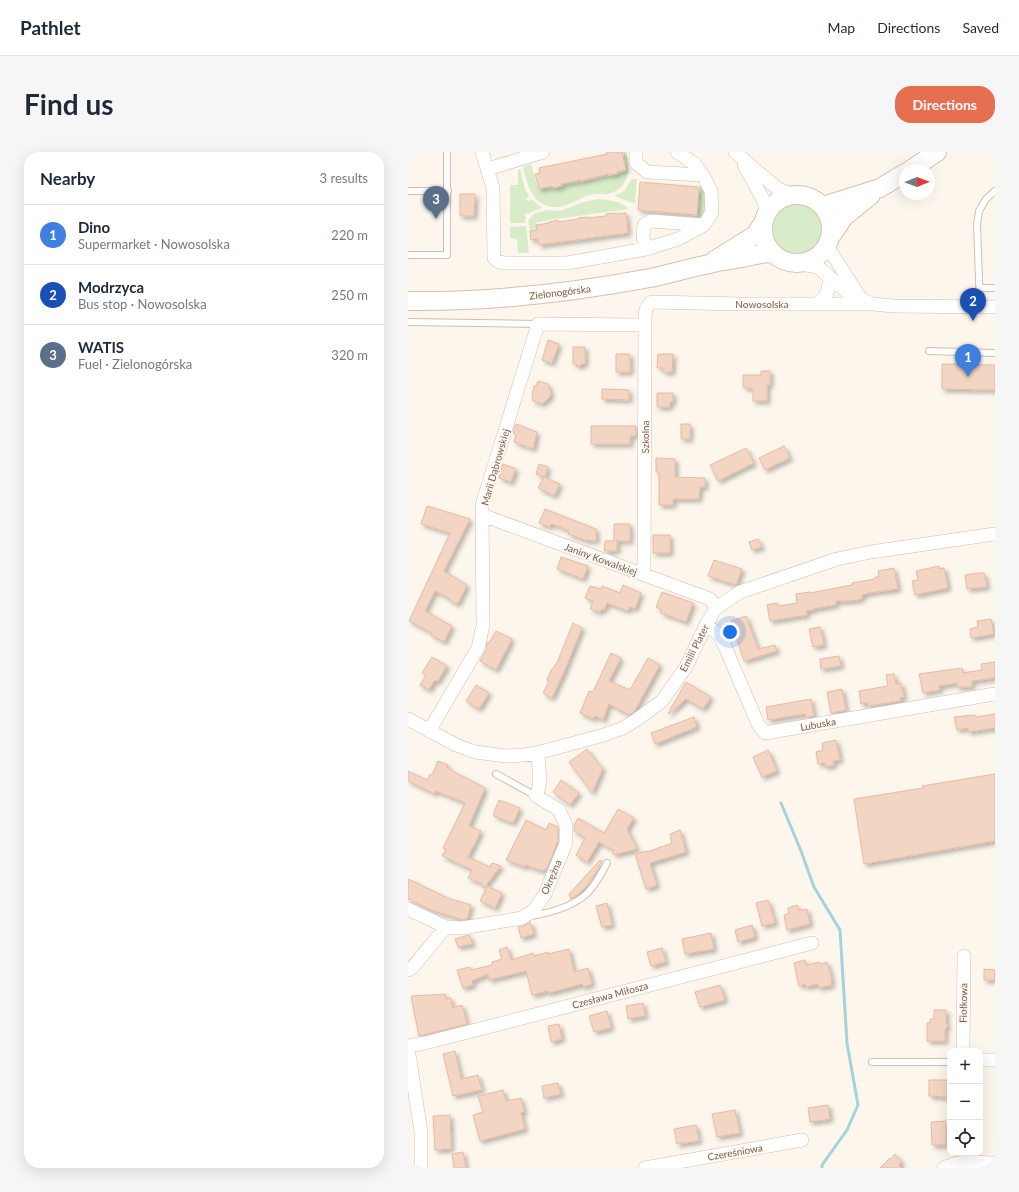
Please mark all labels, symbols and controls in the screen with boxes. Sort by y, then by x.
text: Pathlet [20,16,81,39]
text: Map [828,19,855,36]
text: Directions [877,19,940,36]
text: Saved [962,19,999,36]
button: Directions [895,86,995,123]
text: Find us [24,87,114,121]
north arrow [899,164,935,200]
text: Nearby [40,168,95,189]
text: 3 results [320,170,368,186]
pin: 3 [423,186,449,219]
text: Dino [78,218,110,236]
text: 1 [49,227,57,243]
text: 220 m [331,227,368,243]
text: Supermarket · Nowosolska [78,236,230,252]
text: Modrzyca [78,278,144,296]
street label: Zielonogórska [529,282,591,302]
text: 2 [49,287,57,303]
text: 250 m [331,287,368,303]
pin: 2 [960,288,986,321]
text: Bus stop · Nowosolska [78,296,207,312]
street label: Nowosolska [735,298,789,310]
text: WATIS [78,338,124,356]
pin: 1 [955,344,981,377]
text: 3 [49,347,57,363]
text: 320 m [331,347,368,363]
text: Fuel · Zielonogórska [78,356,192,372]
street label: Szkolna [639,420,651,454]
street label: Marii Dąbrowskiej [478,427,512,507]
street label: Janiny Kowalskiej [563,540,639,578]
street label: Emilii Plater [677,622,711,674]
your location [720,622,740,642]
street label: Lubuska [799,715,837,733]
street label: Okrężna [538,858,564,896]
street label: Czesława Miłosza [571,979,649,1011]
street label: Fiołkowa [957,983,969,1023]
map controls [947,1048,983,1156]
button: + [947,1048,983,1084]
button: − [947,1084,983,1120]
button: locate [947,1120,983,1156]
street label: Czereśniowa [706,1141,764,1163]

